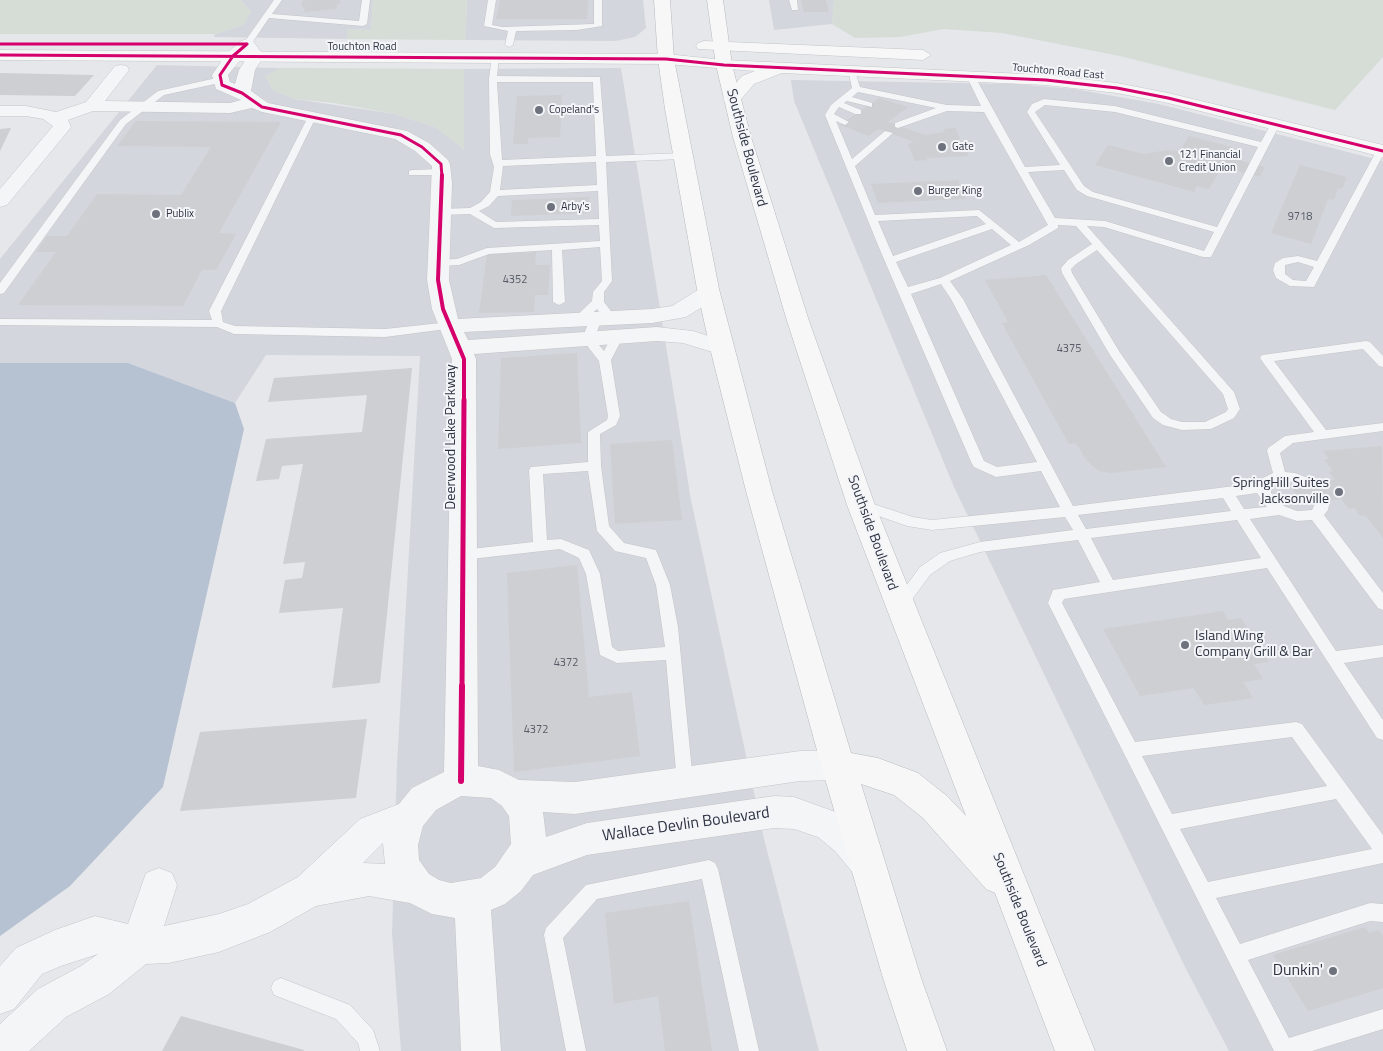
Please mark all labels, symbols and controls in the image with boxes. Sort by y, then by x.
street label: Touchton Road [328,40,396,54]
street label: Touchton Road East [1012,61,1104,83]
street label: Southside Boulevard [722,87,770,209]
place label: Copeland's [549,103,599,117]
marker: Copeland's [533,104,545,116]
place label: Gate [952,140,974,154]
marker: Gate [936,141,948,153]
place label: 121 Financial Credit Union [1179,148,1241,174]
marker: 121 Financial Credit Union [1163,155,1175,167]
place label: Burger King [928,184,982,198]
marker: Burger King [912,185,924,197]
place label: Arby's [561,200,590,214]
marker: Arby's [545,201,557,213]
place label: Publix [166,207,194,221]
marker: Publix [150,208,162,220]
house number: 9718 [1288,210,1312,224]
house number: 4352 [503,273,527,287]
house number: 4375 [1057,342,1081,356]
street label: Deerwood Lake Parkway [444,364,460,510]
street label: Southside Boulevard [843,473,901,593]
place label: SpringHill Suites Jacksonville [1233,476,1329,508]
marker: SpringHill Suites Jacksonville [1333,486,1345,498]
place label: Island Wing Company Grill & Bar [1195,629,1313,662]
marker: Island Wing Company Grill & Bar [1179,639,1191,651]
house number: 4372 [554,656,578,670]
house number: 4372 [524,723,548,737]
street label: Wallace Devlin Boulevard [601,804,771,846]
street label: Southside Boulevard [988,851,1050,969]
place label: Dunkin' [1273,961,1323,981]
marker: Dunkin' [1327,965,1339,977]

